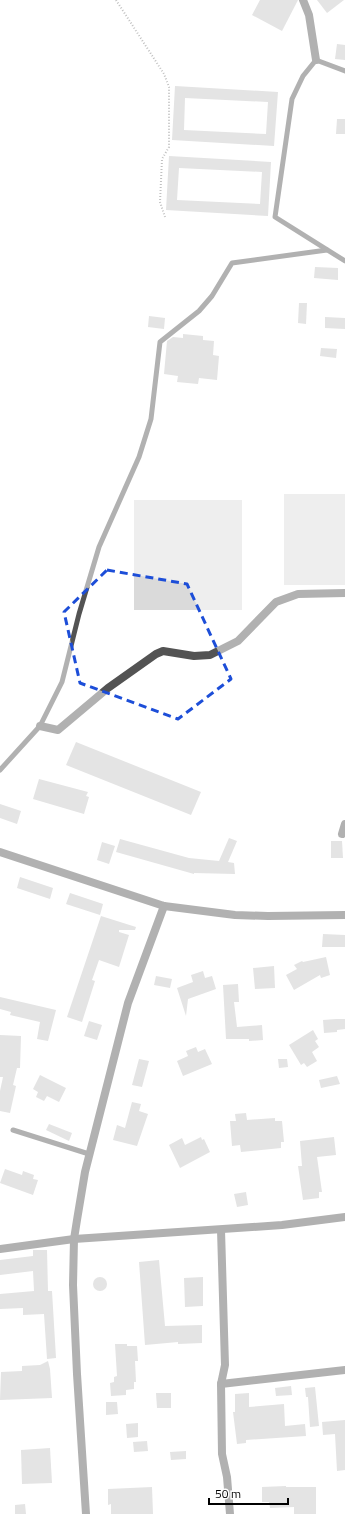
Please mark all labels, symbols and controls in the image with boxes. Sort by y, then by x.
scale bar [209,1480,288,1506]
text: 50 m [215,1484,241,1503]

